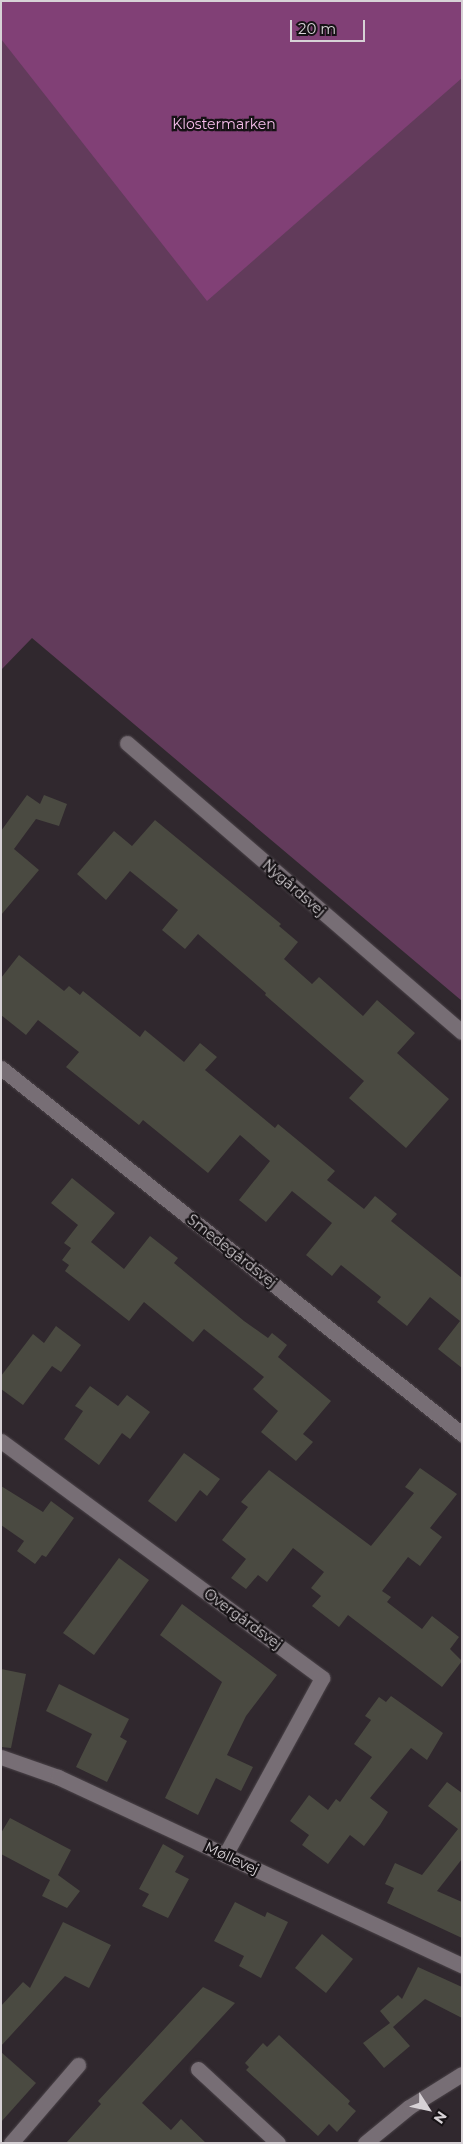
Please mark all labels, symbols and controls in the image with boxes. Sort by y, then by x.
scale bar [293,10,368,42]
text: 20 m [298,19,336,38]
park label: Klostermarken [172,116,276,132]
street label: Nygårdsvej [259,856,329,920]
street label: Smedegårdsvej [184,1211,280,1291]
street label: Overgårdsvej [201,1585,285,1653]
street label: Møllevej [202,1838,262,1878]
north arrow [403,2084,453,2134]
text: N [430,2108,451,2127]

